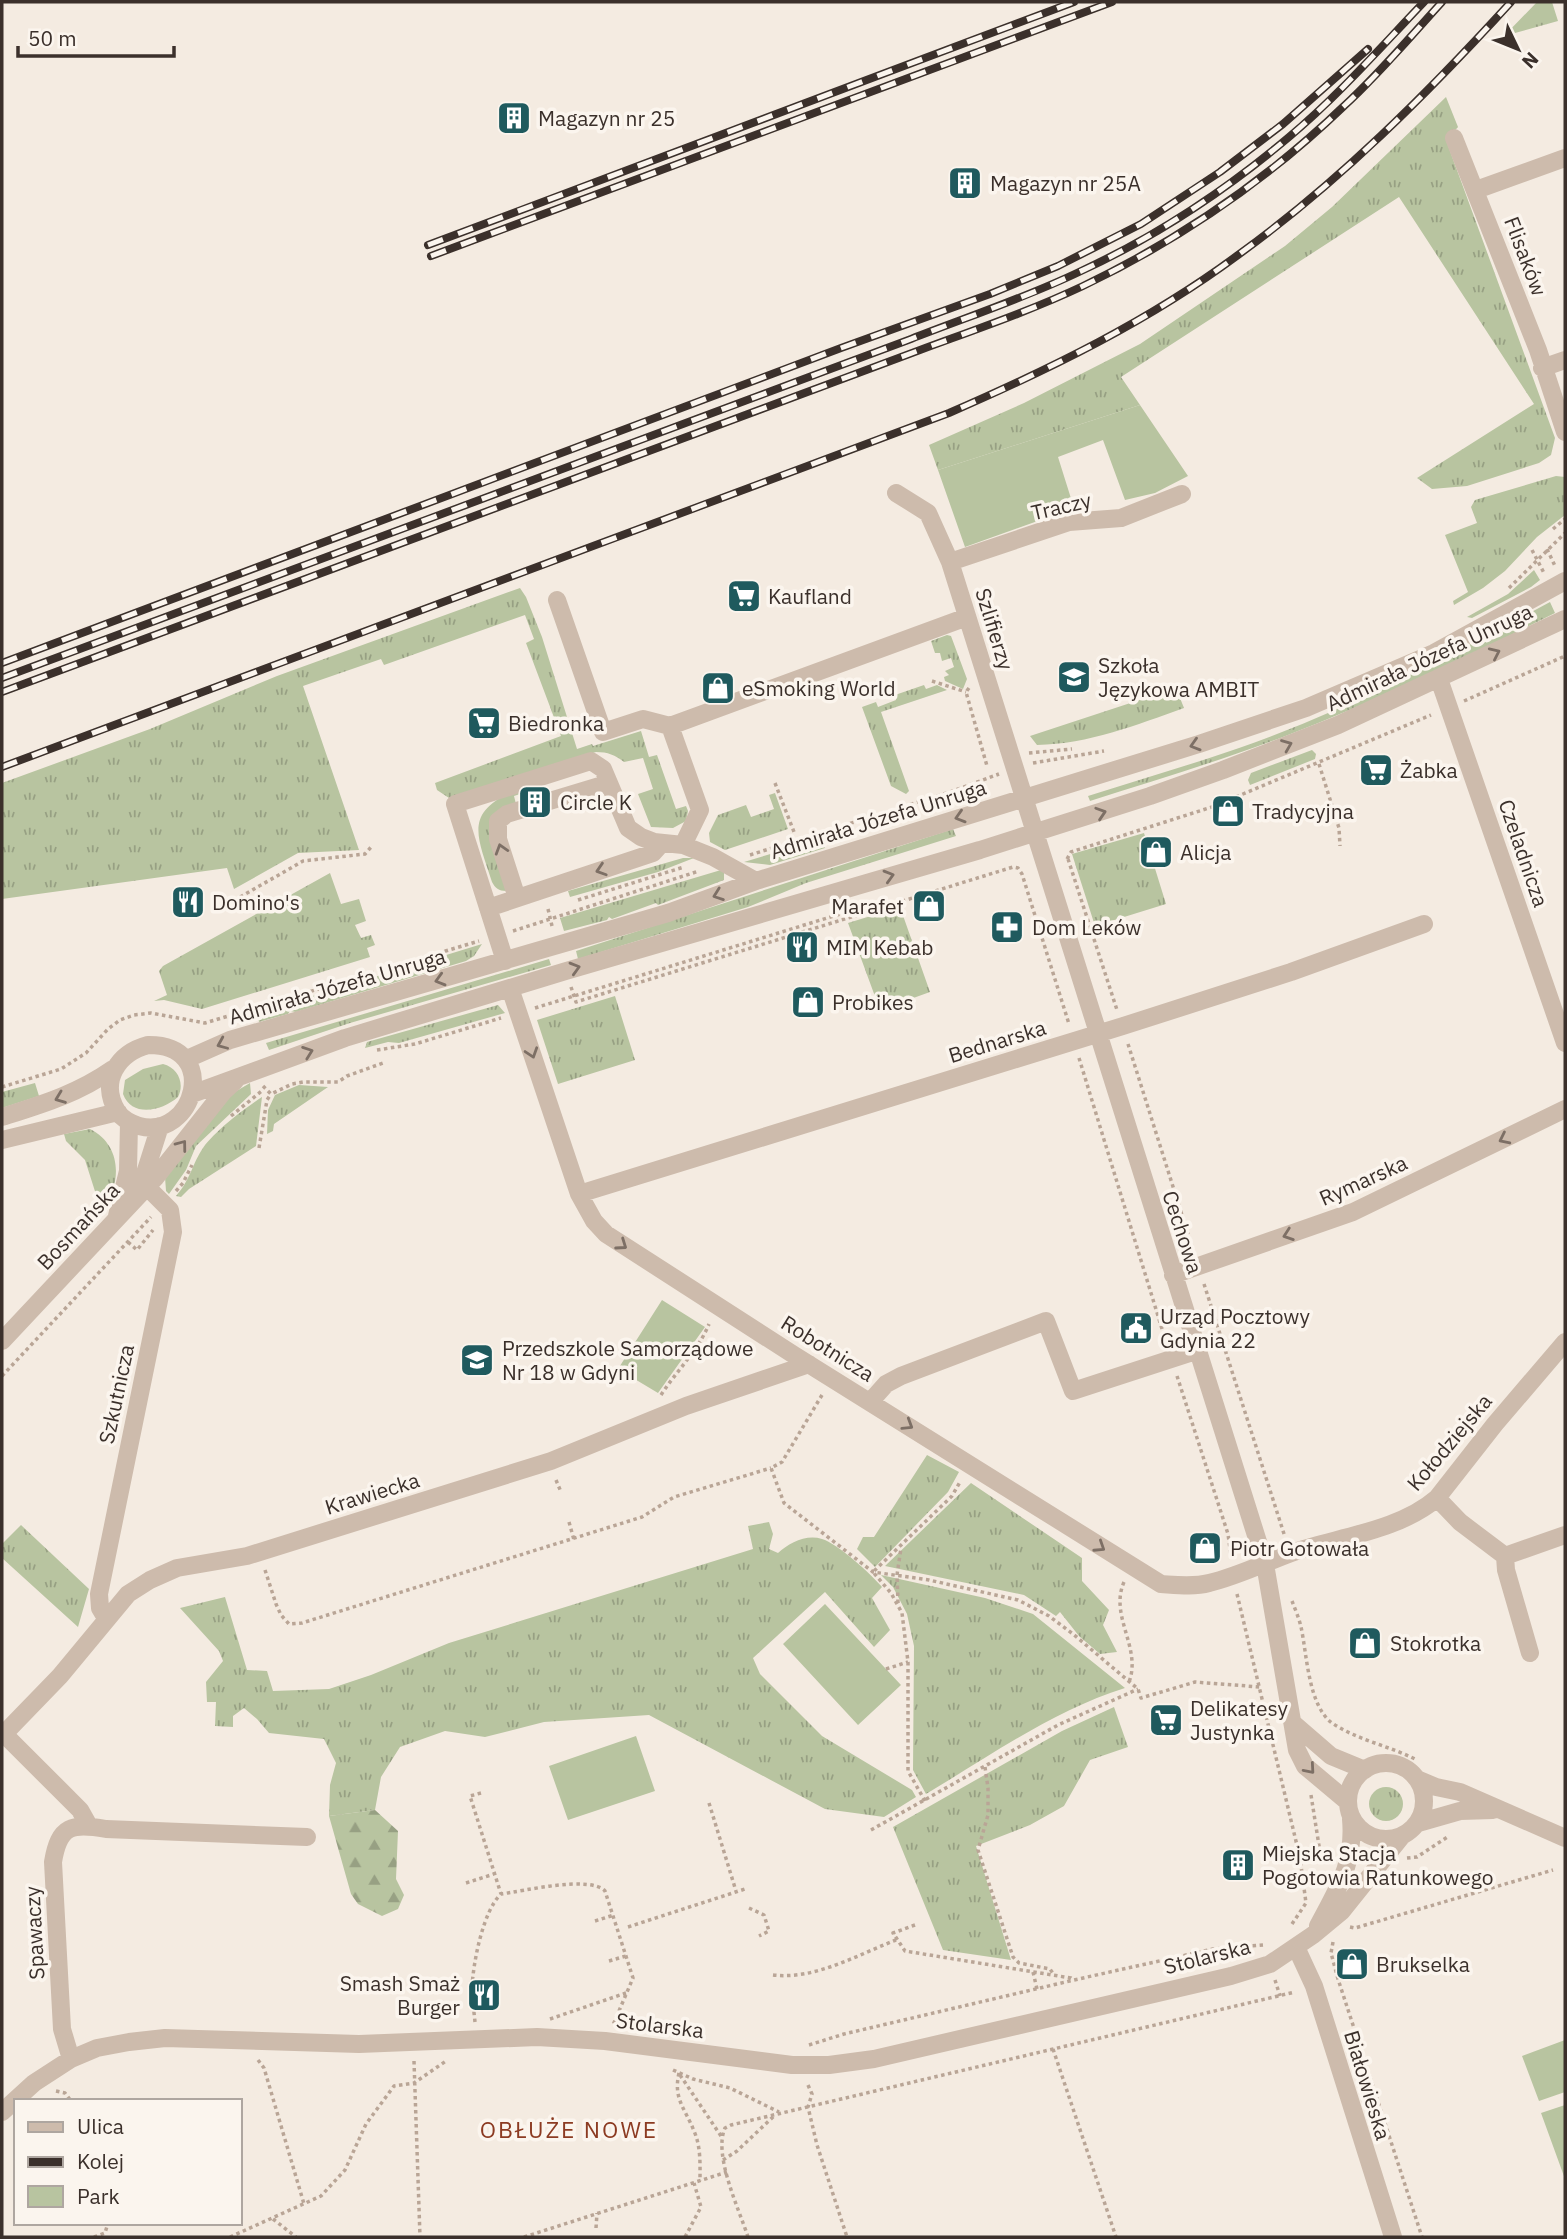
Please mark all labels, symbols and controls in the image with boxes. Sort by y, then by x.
scale bar [18,14,173,58]
north arrow [1483,14,1553,84]
text: 50 m [28,24,77,52]
text: N [1517,47,1544,74]
building icon: Magazyn nr 25 [495,99,533,137]
place label: Magazyn nr 25 [538,104,675,132]
building icon: Magazyn nr 25A [946,164,984,202]
place label: Magazyn nr 25A [990,169,1141,197]
street label: Flisaków [1498,212,1554,300]
street label: Traczy [1028,485,1094,526]
supermarket icon: Kaufland [725,577,763,615]
place label: Kaufland [768,582,852,610]
street label: Szlifierzy [969,585,1021,674]
street label: Admirała Józefa Unruga [1321,597,1537,717]
one-way arrow [1488,647,1500,661]
place label: Szkoła Językowa AMBIT [1098,651,1259,703]
school or university icon: Szkoła Językowa AMBIT [1055,658,1093,696]
shop icon: eSmoking World [699,669,737,707]
place label: eSmoking World [742,674,896,702]
supermarket icon: Biedronka [465,704,503,742]
place label: Biedronka [508,709,604,737]
one-way arrow [1189,737,1202,751]
one-way arrow [1279,739,1292,753]
supermarket icon: Żabka [1357,751,1395,789]
place label: Żabka [1400,756,1458,784]
street label: Admirała Józefa Unruga [767,773,989,865]
building icon: Circle K [516,783,554,821]
place label: Circle K [560,788,632,816]
shop icon: Tradycyjna [1209,792,1247,830]
street label: Czeladnicza [1493,796,1555,910]
place label: Tradycyjna [1252,797,1354,825]
one-way arrow [1094,807,1107,821]
one-way arrow [954,809,966,824]
shop icon: Alicja [1137,833,1175,871]
place label: Alicja [1180,838,1231,866]
one-way arrow [495,843,510,855]
one-way arrow [596,862,608,876]
one-way arrow [883,870,895,885]
restaurant icon: Domino's [169,883,207,921]
one-way arrow [713,886,725,900]
shop icon: Marafet [910,887,948,925]
place label: Domino's [212,888,300,916]
place label: Marafet [831,892,904,920]
pharmacy icon: Dom Leków [988,908,1026,946]
place label: Dom Leków [1032,913,1141,941]
restaurant icon: MIM Kebab [783,928,821,966]
place label: MIM Kebab [826,933,933,961]
street label: Admirała Józefa Unruga [225,942,449,1030]
one-way arrow [569,962,581,977]
one-way arrow [434,971,446,986]
shop icon: Probikes [789,983,827,1021]
place label: Probikes [832,988,914,1016]
street label: Bednarska [945,1013,1049,1069]
one-way arrow [216,1036,228,1050]
one-way arrow [301,1046,313,1060]
one-way arrow [524,1046,538,1058]
one-way arrow [54,1090,67,1104]
one-way arrow [1499,1131,1511,1145]
one-way arrow [174,1141,187,1153]
street label: Rymarska [1315,1148,1411,1212]
street label: Bosmańska [30,1176,126,1276]
street label: Cechowa [1156,1187,1210,1277]
one-way arrow [1283,1227,1295,1241]
one-way arrow [614,1237,627,1249]
place label: Urząd Pocztowy Gdynia 22 [1160,1302,1310,1354]
street label: Robotnicza [776,1308,880,1388]
public building icon: Urząd Pocztowy Gdynia 22 [1117,1309,1155,1347]
place label: Przedszkole Samorządowe Nr 18 w Gdyni [502,1334,753,1386]
school or university icon: Przedszkole Samorządowe Nr 18 w Gdyni [458,1341,496,1379]
street label: Szkutnicza [92,1342,140,1446]
street label: Kołodziejska [1400,1388,1498,1496]
one-way arrow [901,1417,914,1430]
street label: Krawiecka [321,1465,423,1521]
shop icon: Piotr Gotowała [1186,1529,1224,1567]
place label: Piotr Gotowała [1230,1534,1369,1562]
one-way arrow [1093,1539,1106,1552]
shop icon: Stokrotka [1346,1624,1384,1662]
place label: Stokrotka [1390,1629,1481,1657]
place label: Delikatesy Justynka [1190,1694,1288,1746]
supermarket icon: Delikatesy Justynka [1147,1701,1185,1739]
one-way arrow [1302,1761,1314,1774]
place label: Miejska Stacja Pogotowia Ratunkowego [1262,1839,1494,1891]
building icon: Miejska Stacja Pogotowia Ratunkowego [1219,1846,1257,1884]
street label: Spawaczy [18,1885,50,1980]
street label: Stolarska [1161,1932,1253,1980]
shop icon: Brukselka [1333,1945,1371,1983]
place label: Brukselka [1376,1950,1470,1978]
place label: Smash Smaż Burger [340,1969,460,2021]
restaurant icon: Smash Smaż Burger [465,1976,503,2014]
street label: Stolarska [614,2006,706,2044]
street label: Białowieska [1338,2027,1398,2143]
legend [14,2099,242,2225]
text: Ulica [77,2112,124,2140]
district label: OBŁUŻE NOWE [480,2114,658,2144]
text: Kolej [77,2147,124,2175]
text: Park [77,2182,120,2210]

